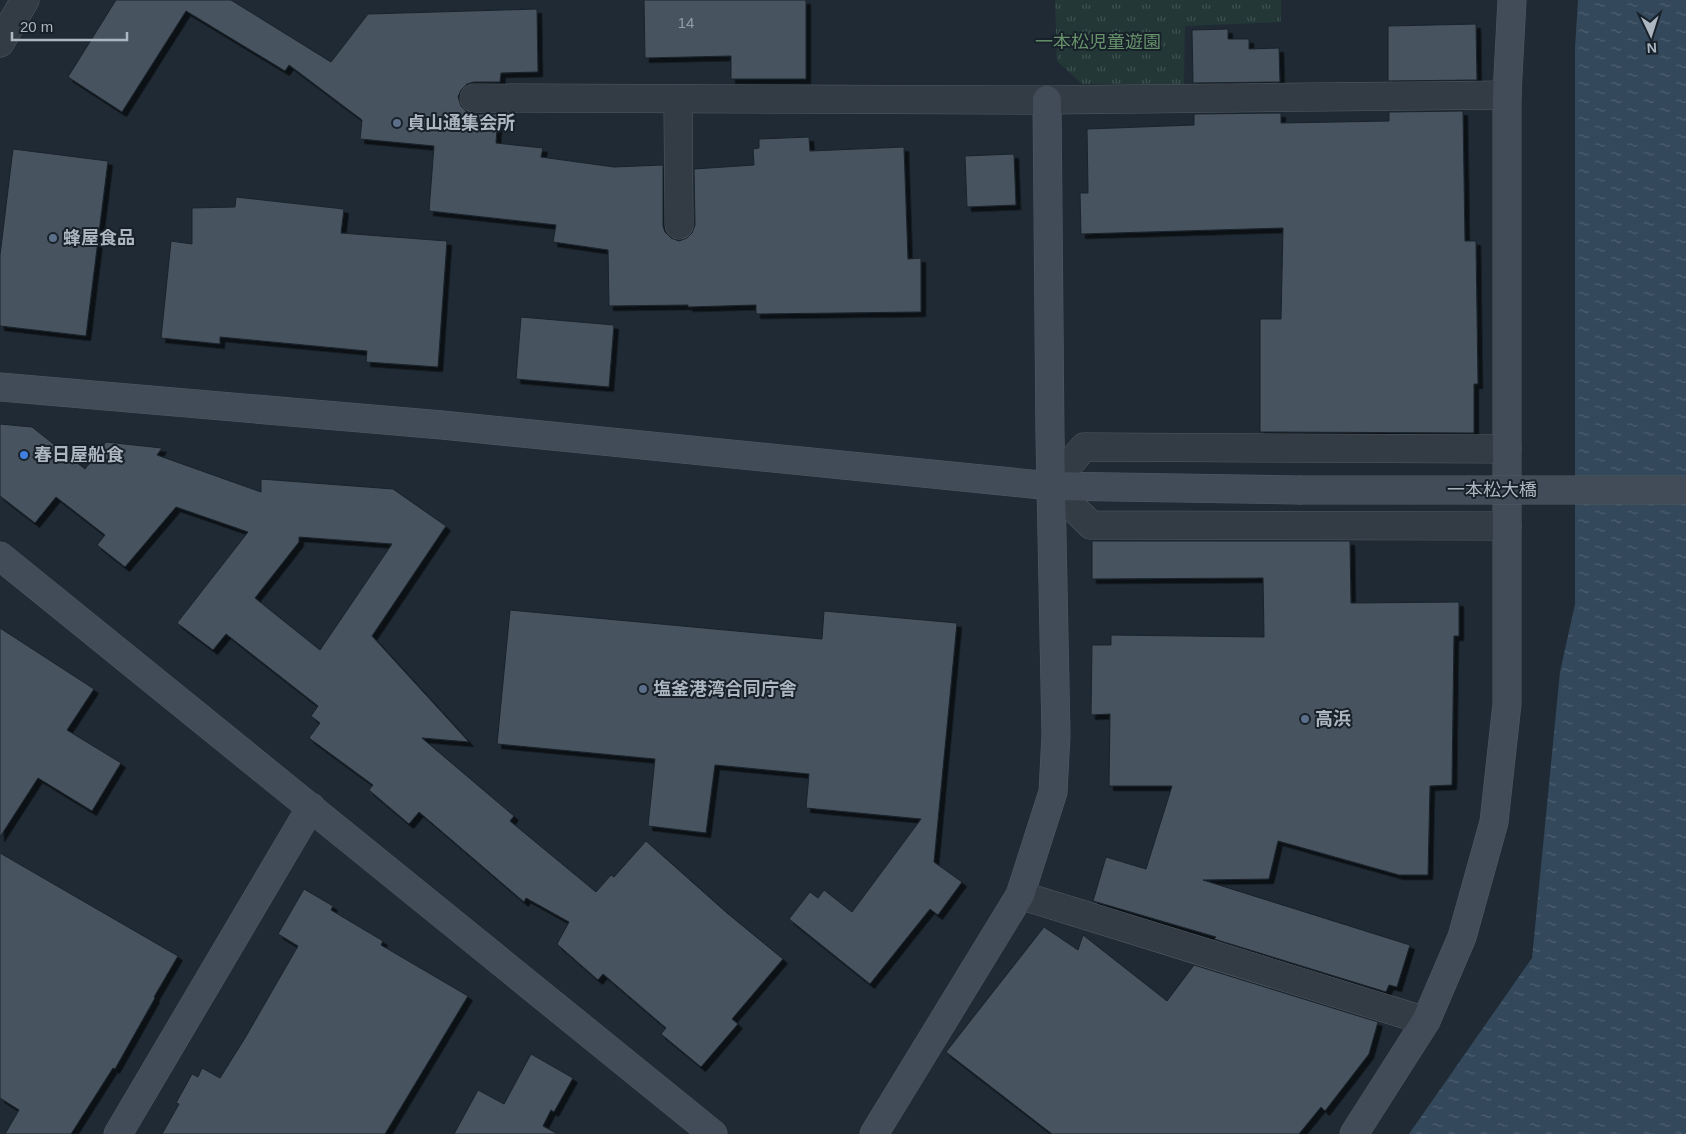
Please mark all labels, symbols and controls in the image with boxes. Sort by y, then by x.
scale bar [12,10,128,42]
north arrow [1626,10,1676,60]
house number: 14 [678,14,694,31]
text: 20 m [20,18,53,35]
park label: 一本松児童遊園 [1035,32,1161,52]
text: N [1646,40,1658,56]
place label: 貞山通集会所 [407,113,515,133]
marker: 貞山通集会所 [391,117,403,129]
place label: 蜂屋食品 [63,228,135,248]
marker: 蜂屋食品 [47,232,59,244]
place label: 春日屋船食 [34,445,124,465]
marker: 春日屋船食 [18,449,30,461]
street label: 一本松大橋 [1447,480,1537,500]
place label: 塩釜港湾合同庁舎 [653,679,797,699]
marker: 塩釜港湾合同庁舎 [637,683,649,695]
place label: 高浜 [1315,709,1351,729]
marker: 高浜 [1299,713,1311,725]

